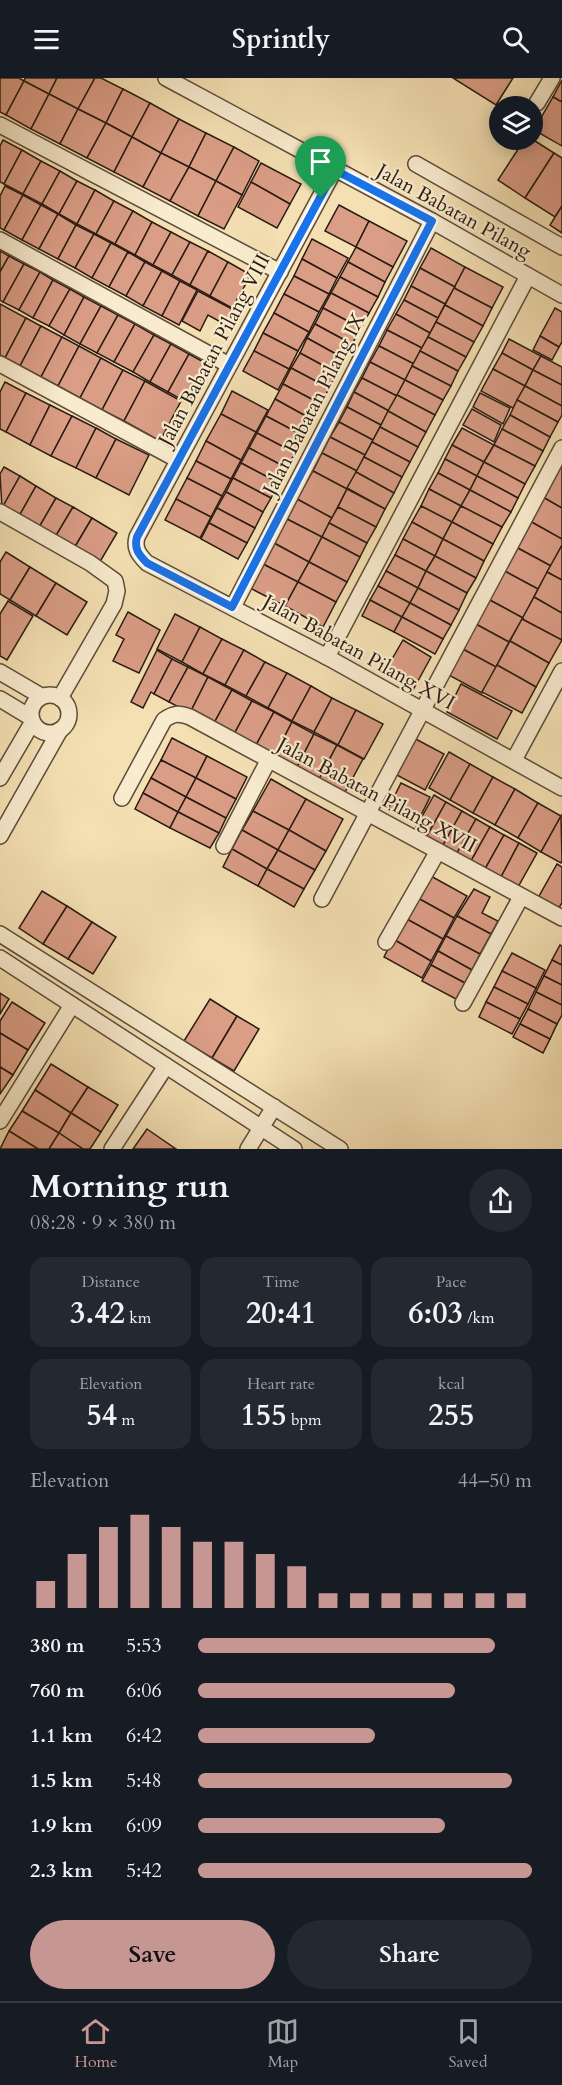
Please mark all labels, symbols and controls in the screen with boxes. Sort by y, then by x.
text: Sprintly [232,21,330,58]
icon: menu [30,23,63,56]
icon: search [499,23,532,56]
map controls [489,96,543,150]
button: layers [489,96,543,150]
pin [295,136,346,198]
icon: arrive [304,145,337,178]
street label: Jalan Babatan Pilang [369,156,537,265]
street label: Jalan Babatan Pilang VIII [151,249,276,453]
street label: Jalan Babatan Pilang IX [255,308,372,502]
street label: Jalan Babatan Pilang XVI [256,586,460,716]
street label: Jalan Babatan Pilang XVII [270,729,482,859]
text: Morning run [30,1164,230,1209]
button: share [469,1169,532,1232]
text: 08:28 · 9 × 380 m [30,1209,176,1236]
text: Distance [81,1271,140,1293]
text: Time [262,1271,300,1293]
text: Pace [436,1271,467,1293]
text: 3.42 [70,1293,125,1334]
text: 20:41 [246,1293,316,1334]
text: 6:03 [408,1293,463,1334]
text: km [125,1307,151,1329]
text: /km [463,1307,495,1329]
text: Elevation [79,1373,142,1395]
text: Heart rate [247,1373,315,1395]
text: kcal [438,1373,465,1395]
text: 54 [86,1395,117,1436]
text: 155 [240,1395,287,1436]
text: 255 [428,1395,474,1436]
text: m [117,1409,135,1431]
text: bpm [287,1409,322,1431]
text: Elevation [30,1467,109,1494]
text: 44–50 m [458,1467,532,1494]
text: 380 m [30,1632,85,1659]
text: 5:53 [126,1632,162,1659]
text: 760 m [30,1677,85,1704]
text: 6:06 [126,1677,162,1704]
text: 1.1 km [30,1722,93,1749]
text: 6:42 [126,1722,162,1749]
text: 1.5 km [30,1767,93,1794]
text: 5:48 [126,1767,162,1794]
text: 1.9 km [30,1812,93,1839]
text: 6:09 [126,1812,162,1839]
text: 2.3 km [30,1857,93,1884]
text: 5:42 [126,1857,162,1884]
button: Save [30,1920,275,1989]
button: Share [287,1920,532,1989]
tab: Home [75,2015,117,2073]
tab: Map [266,2015,299,2073]
tab: Saved [449,2015,487,2073]

